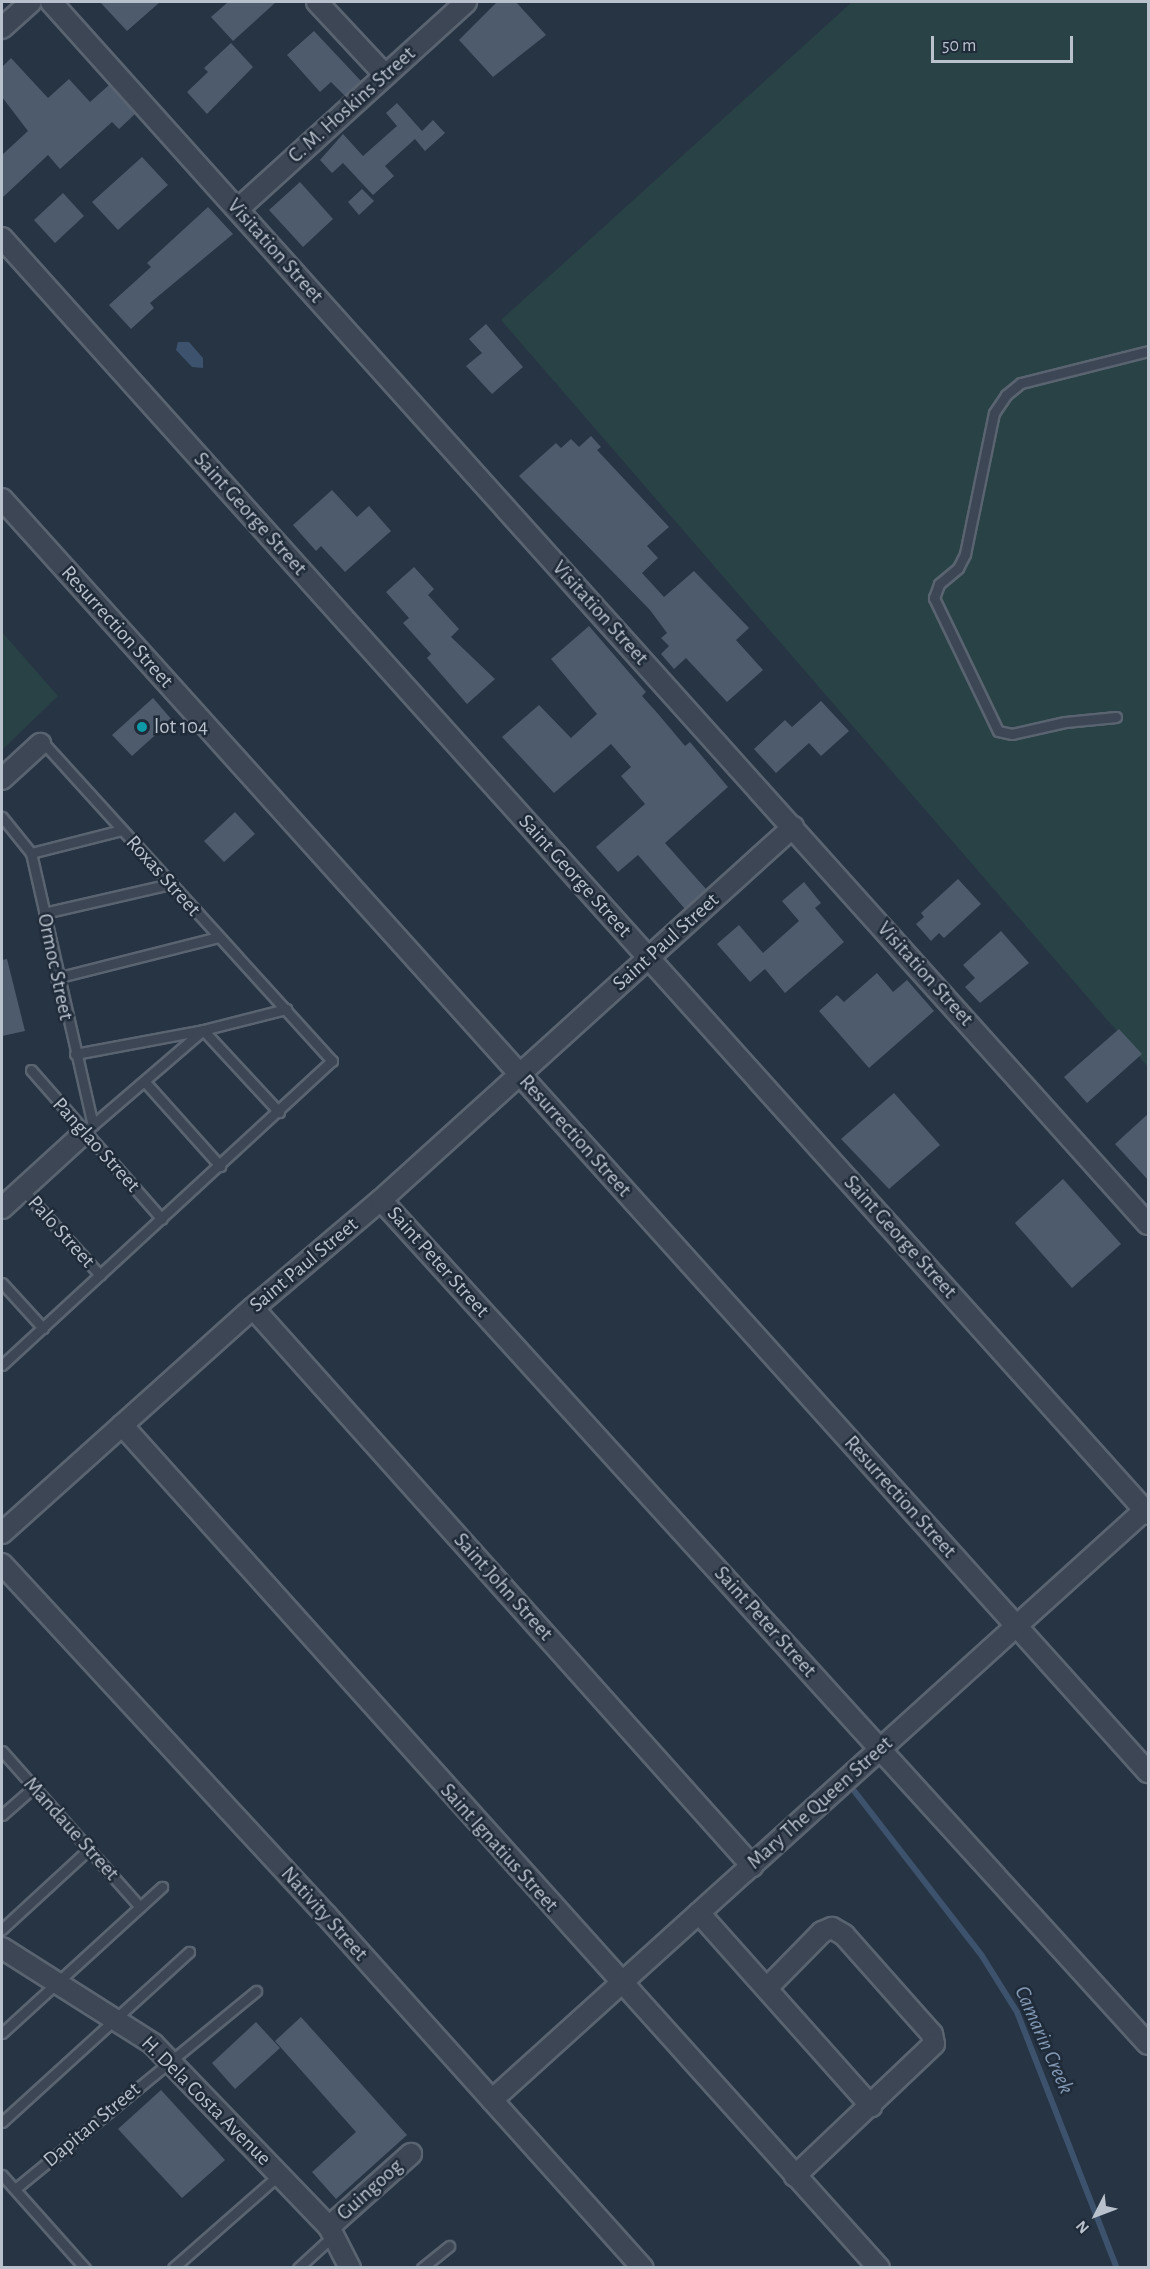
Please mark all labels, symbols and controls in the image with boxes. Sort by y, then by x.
scale bar [934,24,1076,62]
text: 50 m [942,37,976,55]
street label: C. M. Hoskins Street [283,41,421,169]
street label: Visitation Street [222,194,328,308]
street label: Saint George Street [188,447,312,581]
street label: Visitation Street [547,556,653,670]
street label: Resurrection Street [56,561,178,693]
place label: lot 104 [154,714,208,740]
marker: lot 104 [135,720,149,734]
street label: Saint George Street [513,809,637,943]
street label: Roxas Street [120,830,206,922]
street label: Saint Paul Street [608,888,724,996]
street label: Ormoc Street [31,911,79,1023]
street label: Visitation Street [872,917,978,1031]
street label: Resurrection Street [514,1070,636,1202]
street label: Panglao Street [47,1092,145,1198]
street label: Saint George Street [838,1170,962,1304]
street label: Palo Street [22,1191,100,1273]
street label: Saint Peter Street [382,1201,494,1323]
street label: Saint Paul Street [245,1212,363,1318]
street label: Resurrection Street [839,1431,961,1563]
street label: Saint John Street [448,1528,558,1646]
street label: Saint Peter Street [709,1561,821,1683]
street label: Mary The Queen Street [742,1731,898,1875]
street label: Mandaue Street [18,1772,124,1886]
street label: Saint Ignatius Street [435,1779,563,1917]
street label: Nativity Street [275,1862,373,1966]
water label: Camarin Creek [1008,1982,1080,2098]
street label: H. Dela Costa Avenue [136,2031,276,2171]
street label: Dapitan Street [38,2077,146,2173]
street label: Guingoog [332,2154,408,2226]
north arrow [1066,2185,1126,2245]
text: N [1073,2218,1092,2237]

